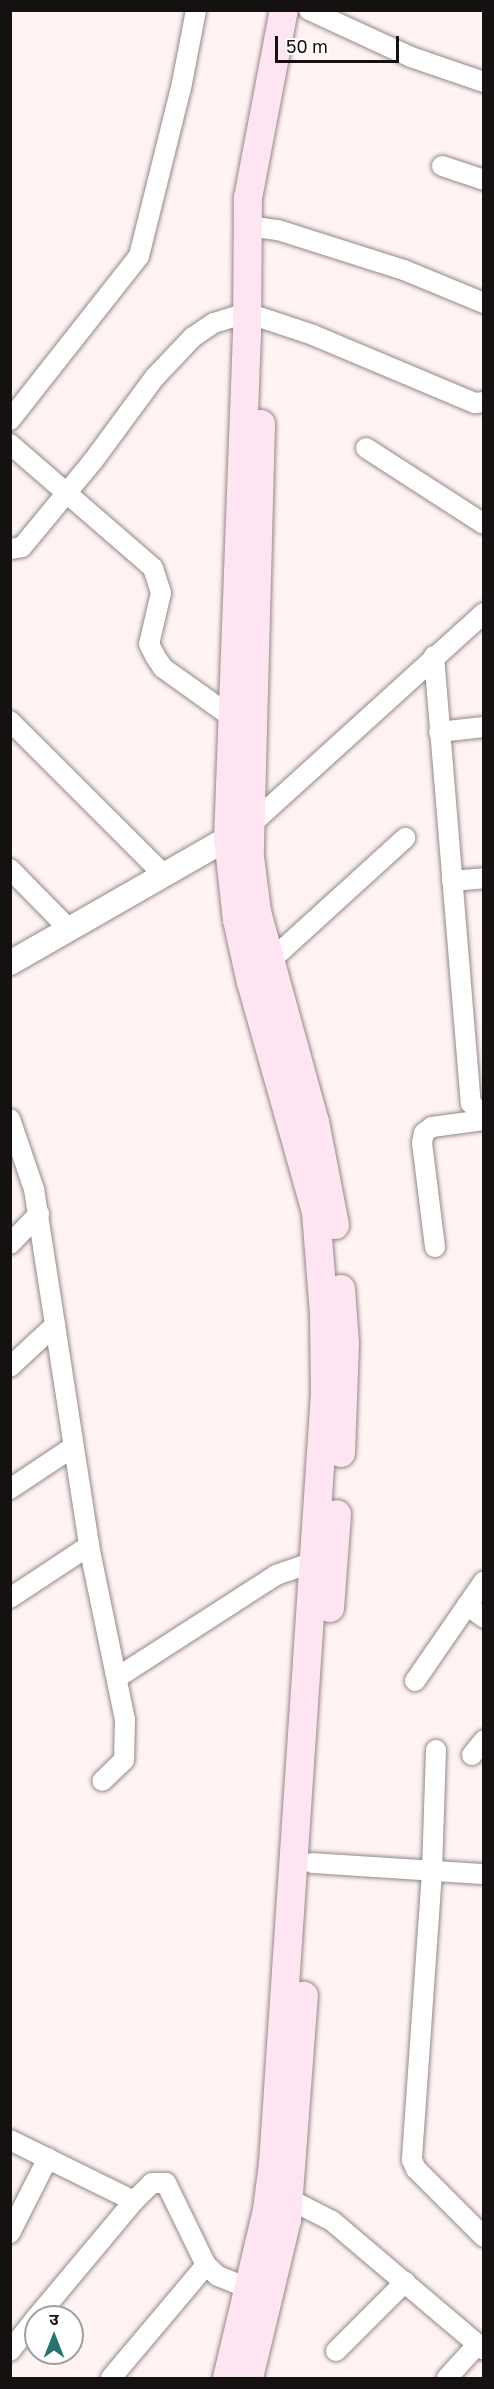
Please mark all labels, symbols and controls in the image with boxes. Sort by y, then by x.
scale bar [278,24,402,62]
text: 50 m [286,35,328,57]
north arrow [24,2305,84,2365]
text: उ [49,2309,59,2329]

